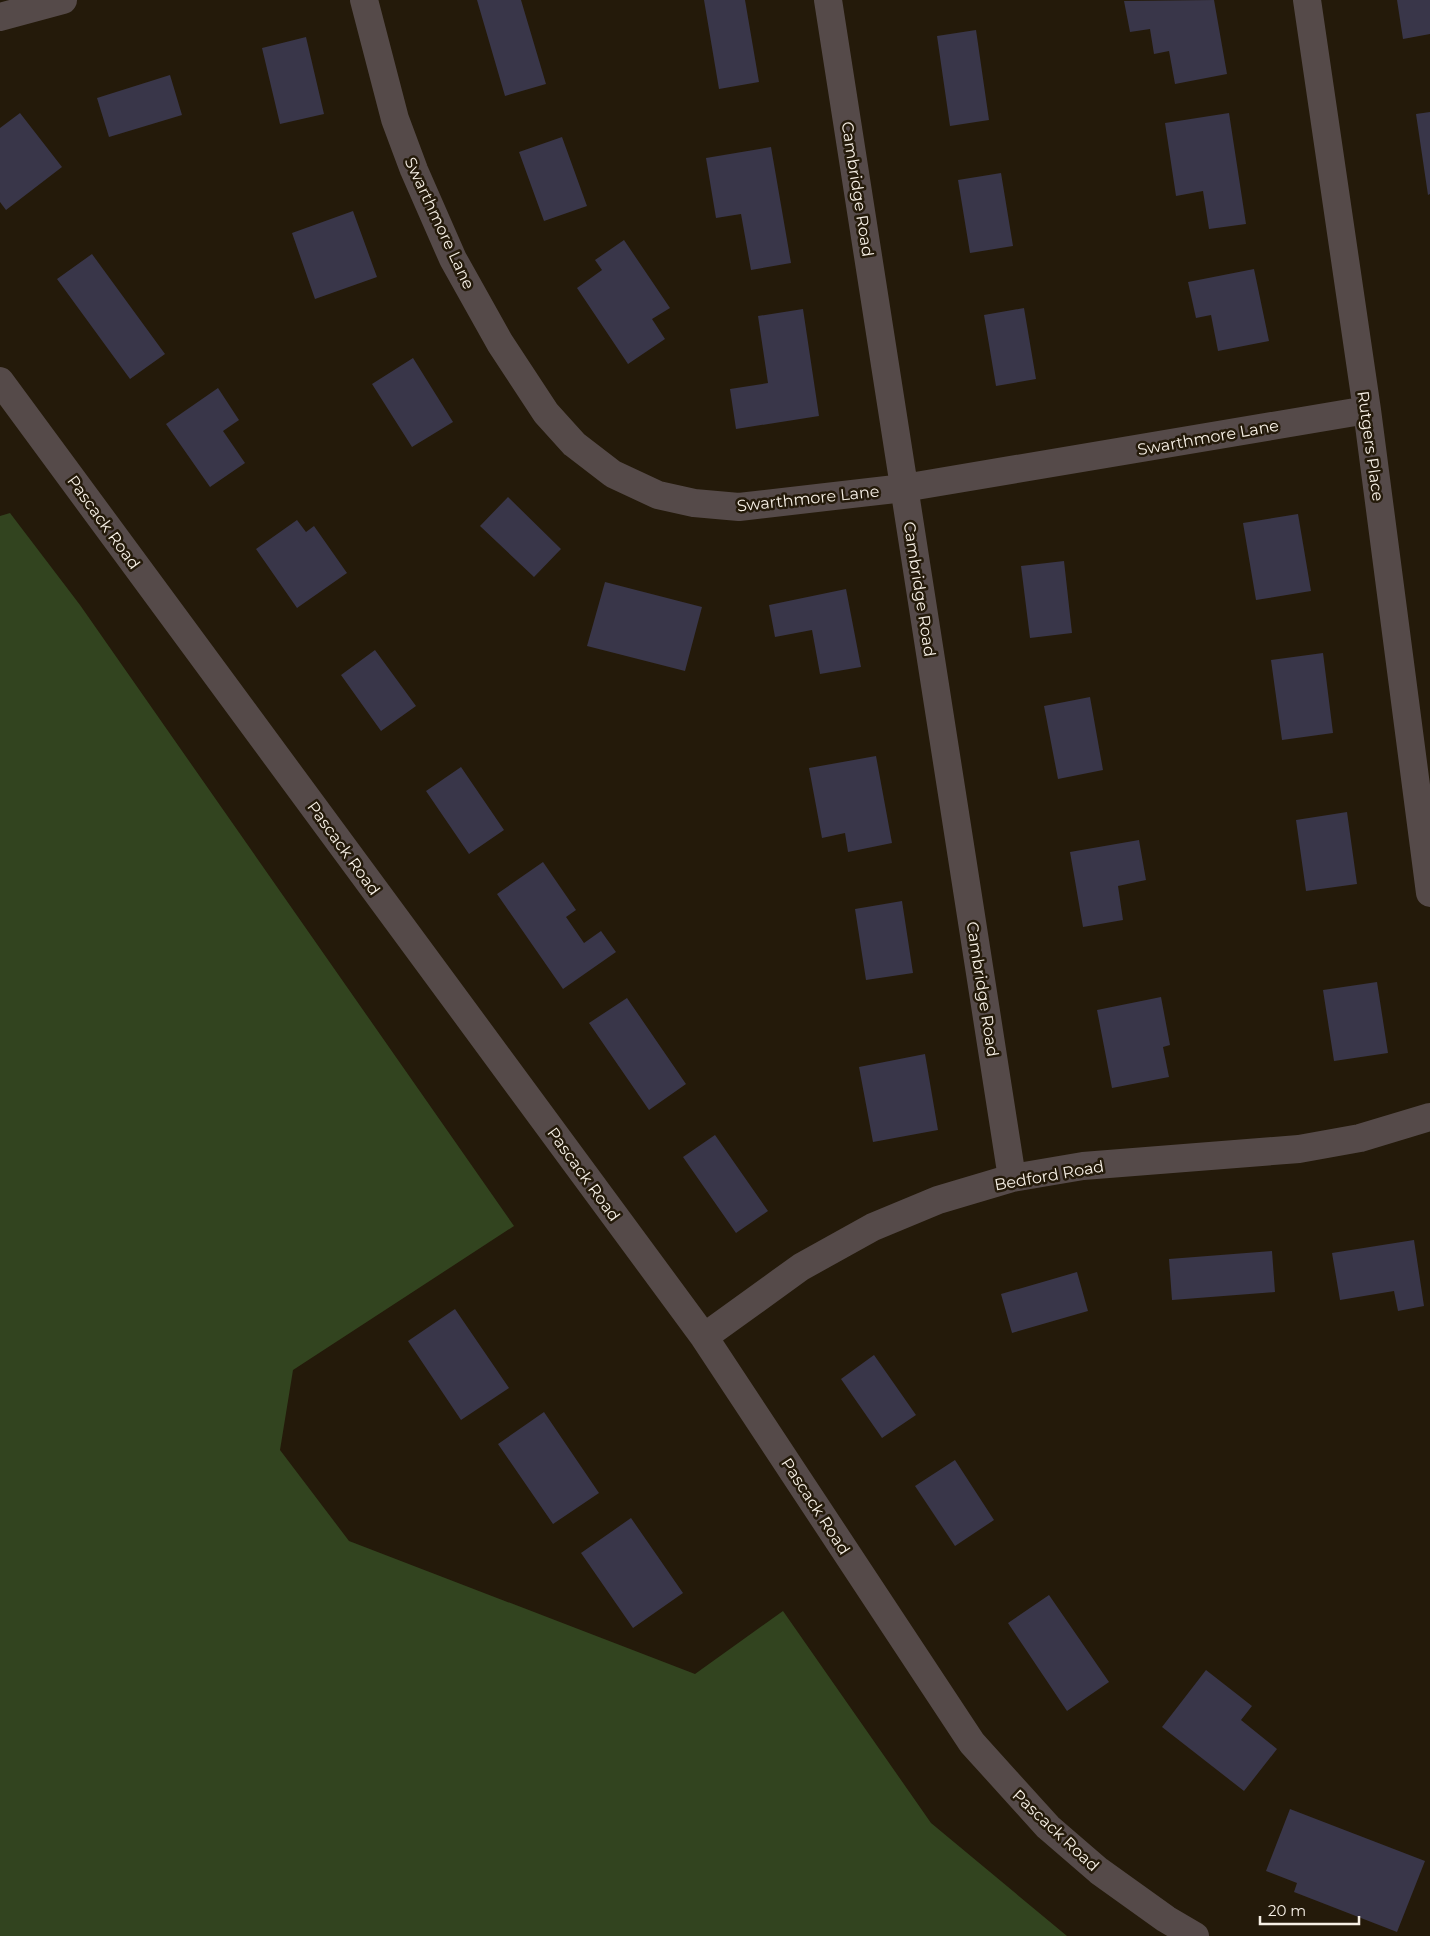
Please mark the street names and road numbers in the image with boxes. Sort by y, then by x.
street label: Cambridge Road [837,120,878,258]
street label: Swarthmore Lane [401,154,478,292]
street label: Rutgers Place [1353,390,1388,502]
street label: Swarthmore Lane [1136,416,1280,459]
street label: Pascack Road [63,472,144,573]
street label: Swarthmore Lane [736,482,880,515]
street label: Cambridge Road [899,520,940,658]
street label: Pascack Road [303,798,384,899]
street label: Cambridge Road [962,920,1003,1058]
street label: Pascack Road [543,1124,624,1225]
street label: Bedford Road [993,1157,1105,1194]
street label: Pascack Road [777,1454,854,1558]
street label: Pascack Road [1008,1785,1103,1875]

